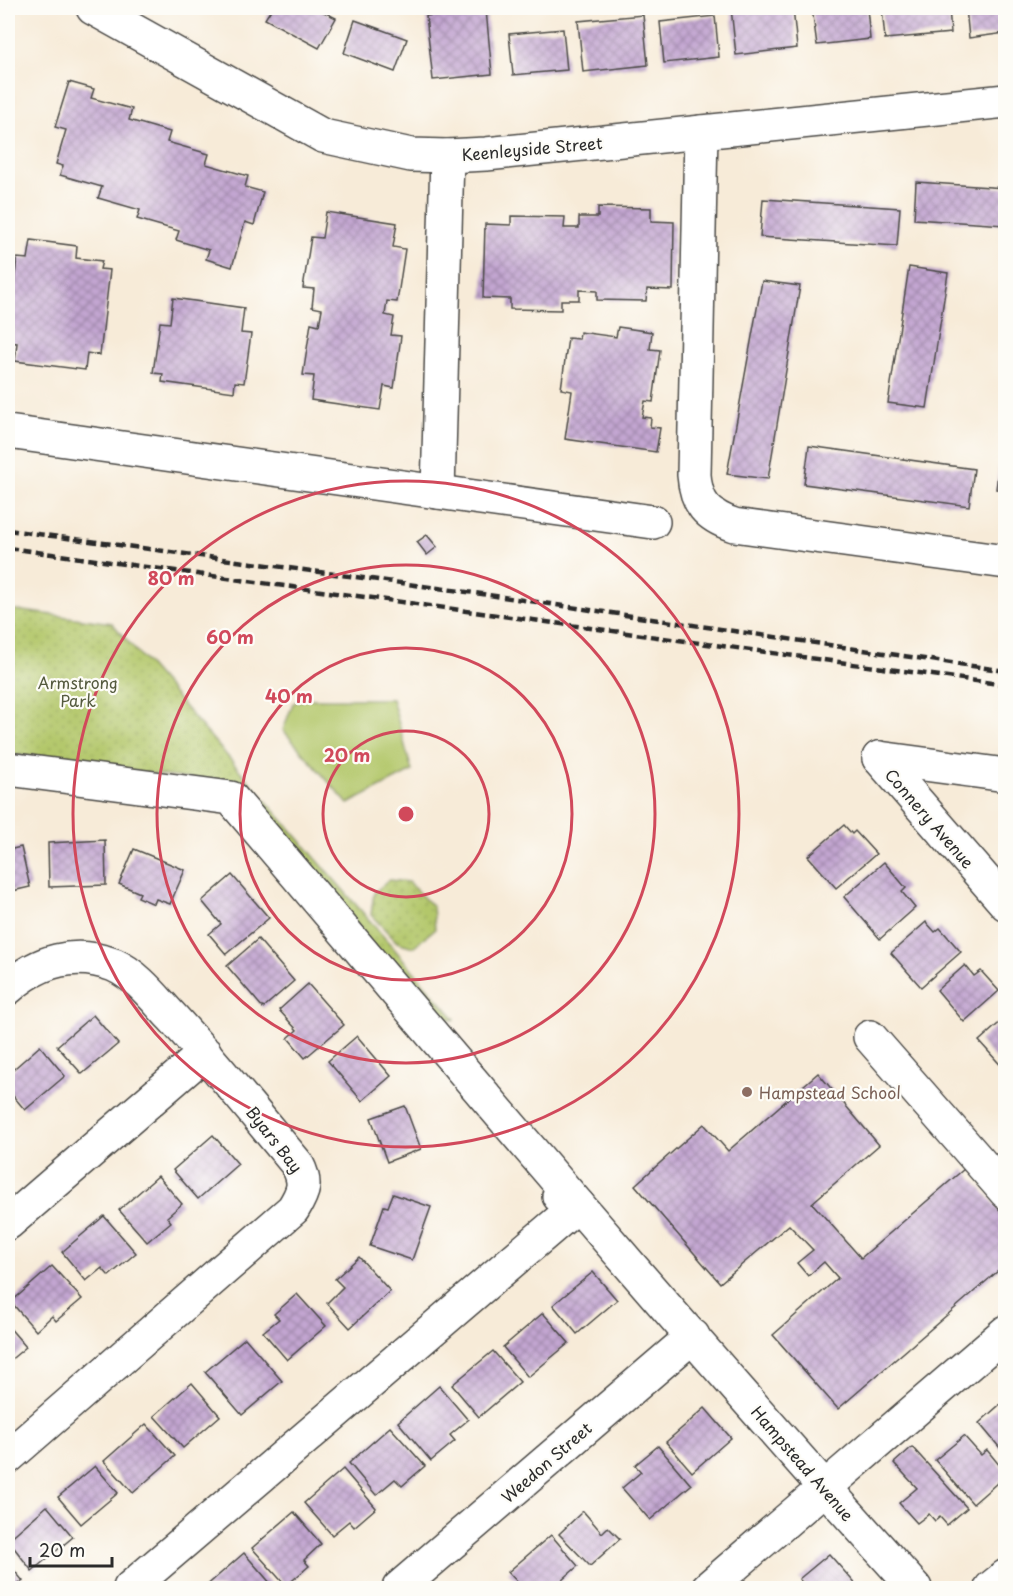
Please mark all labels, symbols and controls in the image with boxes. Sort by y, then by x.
street label: Keenleyside Street [461,130,604,166]
text: 80 m [147,564,195,591]
text: 60 m [206,623,254,650]
park label: Armstrong Park [38,670,118,712]
text: 40 m [265,682,313,709]
text: 20 m [324,741,370,768]
street label: Connery Avenue [880,763,980,873]
centre of rings [396,804,416,824]
place label: Hampstead School [759,1080,901,1104]
marker: Hampstead School [740,1085,754,1099]
street label: Byars Bay [241,1101,309,1177]
street label: Hampstead Avenue [746,1400,860,1526]
street label: Weedon Street [496,1416,597,1508]
scale bar [30,1530,112,1568]
text: 20 m [39,1536,85,1563]

